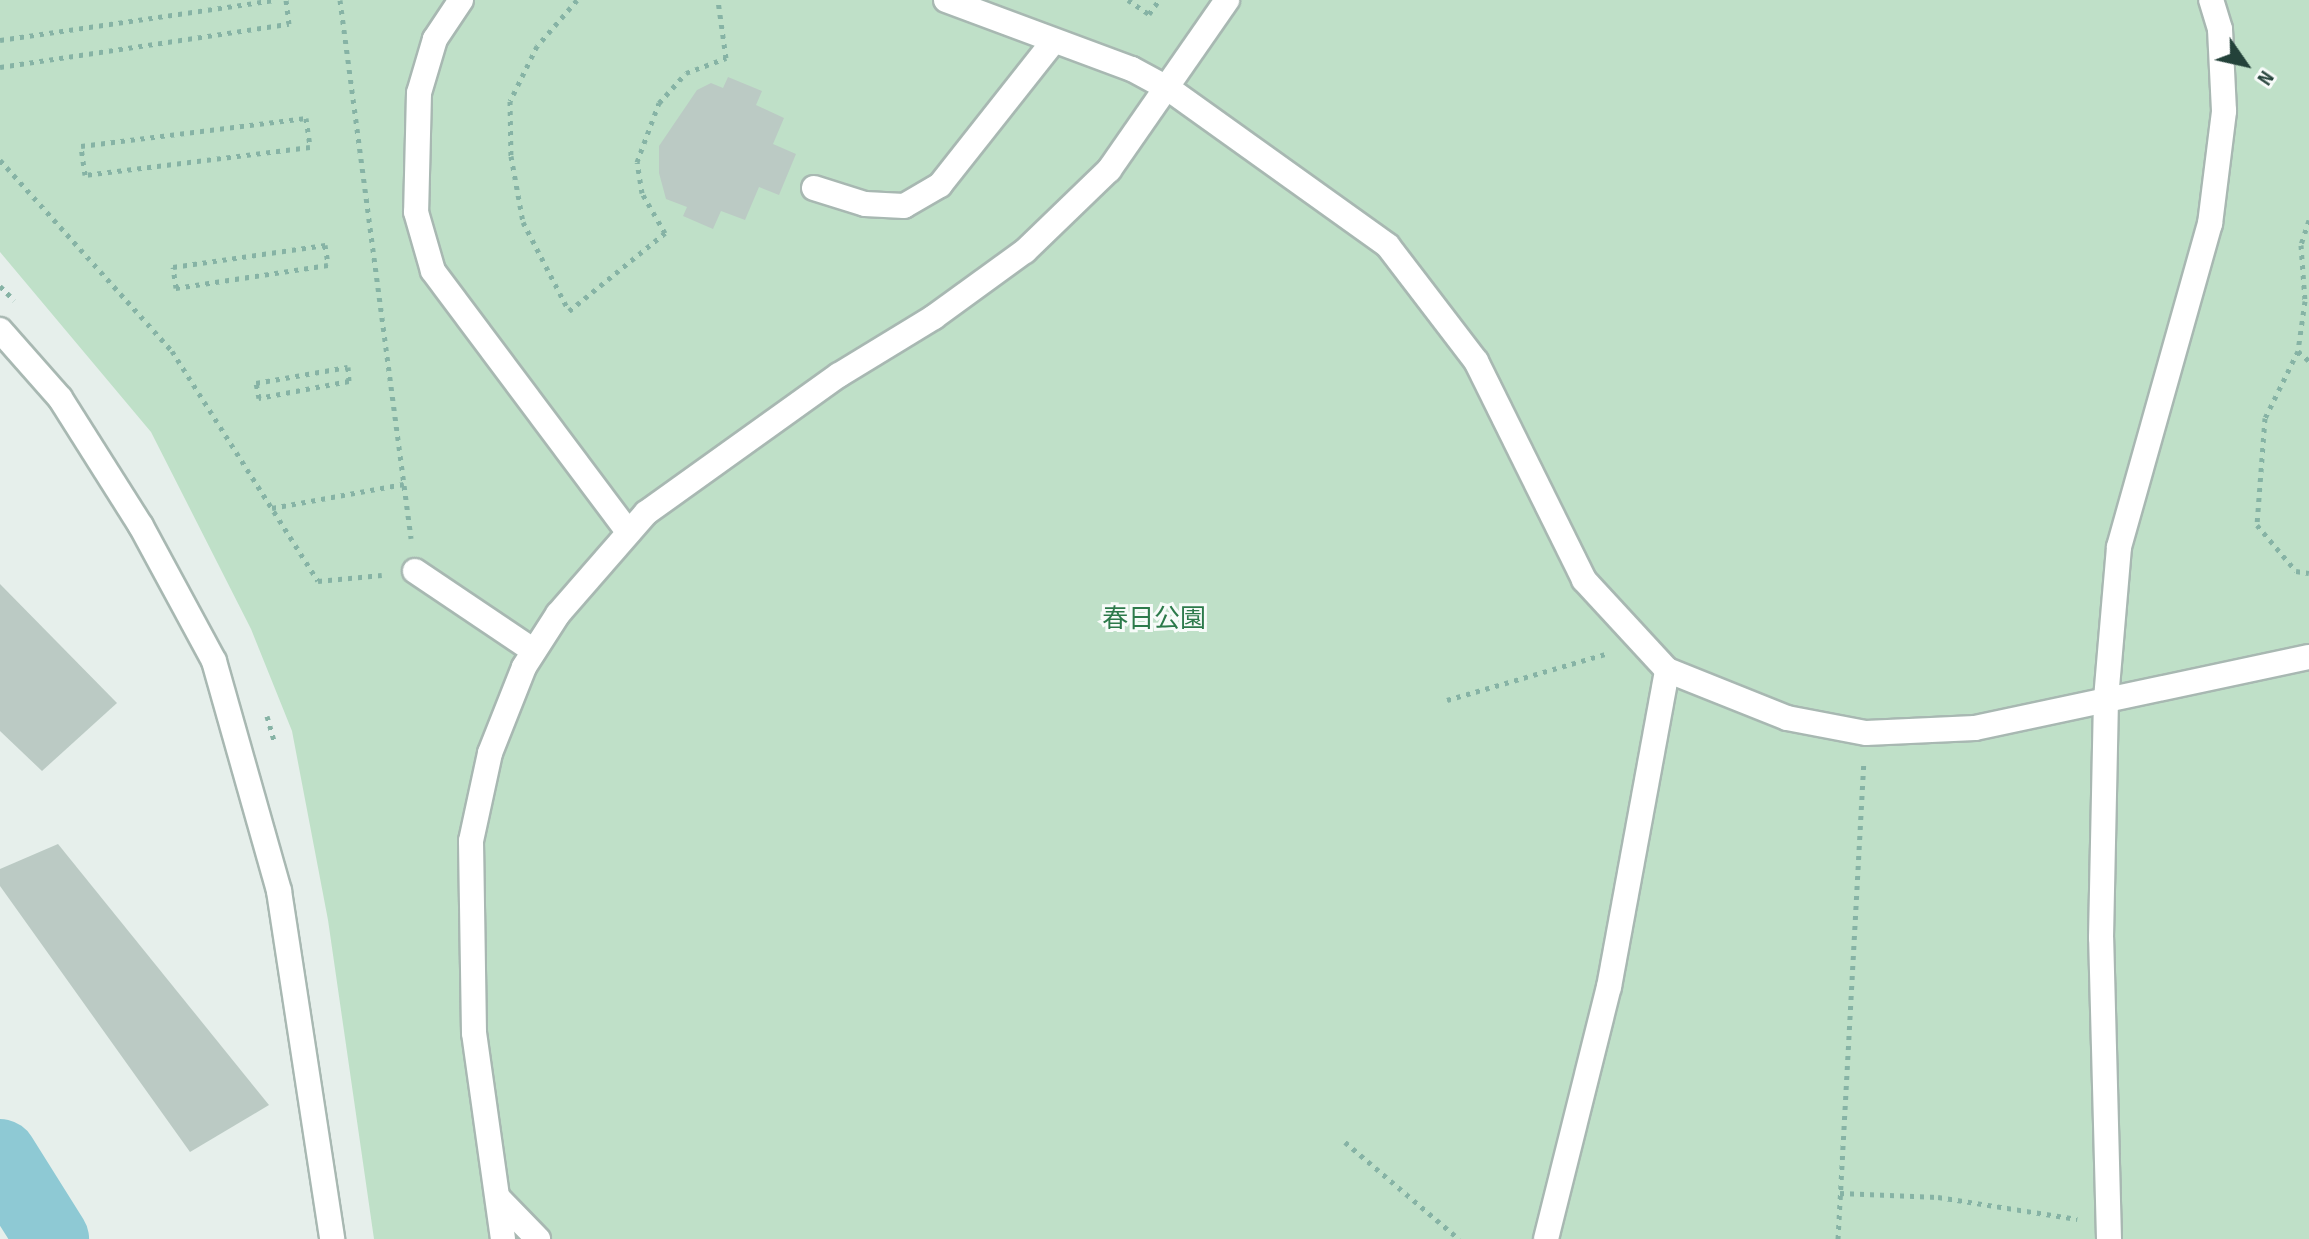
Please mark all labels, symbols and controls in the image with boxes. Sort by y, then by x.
north arrow [2205,24,2285,104]
text: N [2251,65,2280,90]
park label: 春日公園 [1102,604,1206,636]

